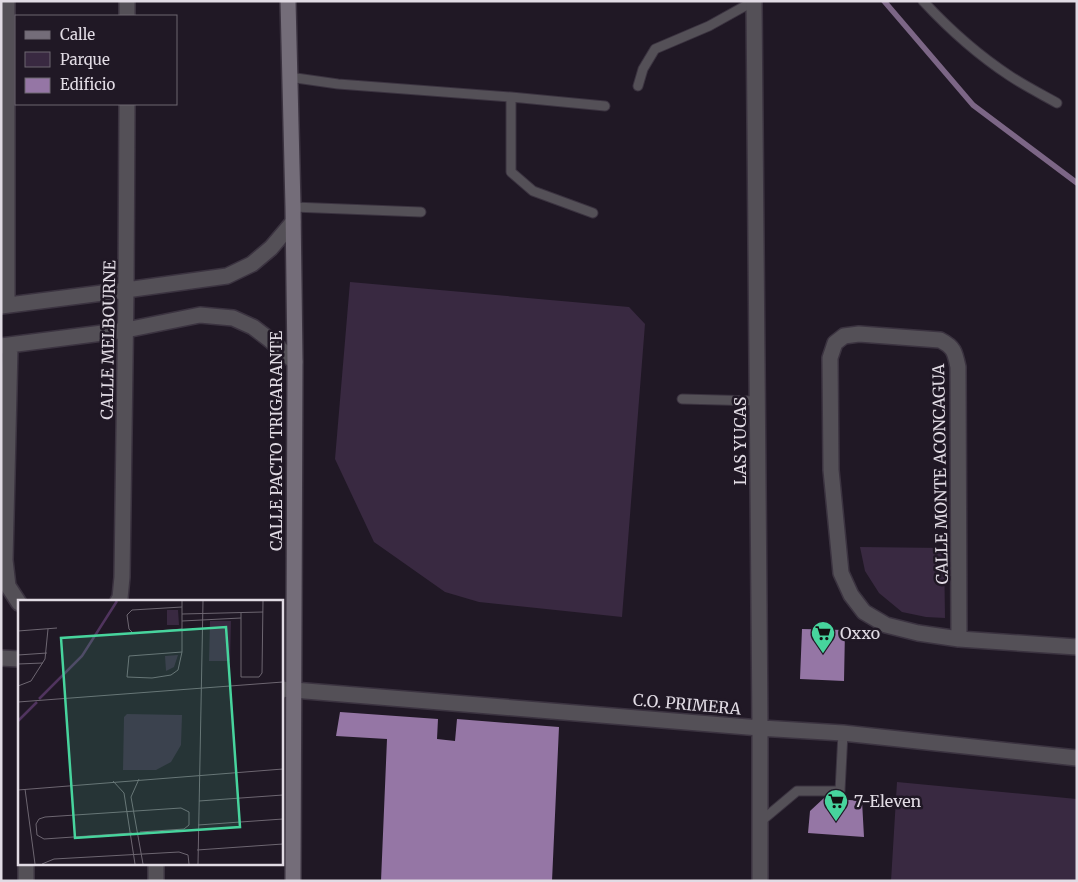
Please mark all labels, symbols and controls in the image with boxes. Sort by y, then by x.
legend [15,15,178,105]
text: Calle [60,25,95,44]
text: Parque [60,50,110,69]
text: Edificio [60,75,116,94]
street label: CALLE MELBOURNE [97,259,119,420]
street label: CALLE PACTO TRIGARANTE [266,330,286,551]
street label: CALLE MONTE ACONCAGUA [928,363,952,584]
street label: LAS YUCAS [730,397,750,485]
inset map [18,600,282,864]
supermarket icon: Oxxo [810,620,836,654]
place label: Oxxo [840,623,880,643]
street label: C.O. PRIMERA [632,689,743,719]
supermarket icon: 7-Eleven [823,788,849,822]
place label: 7-Eleven [854,791,922,811]

